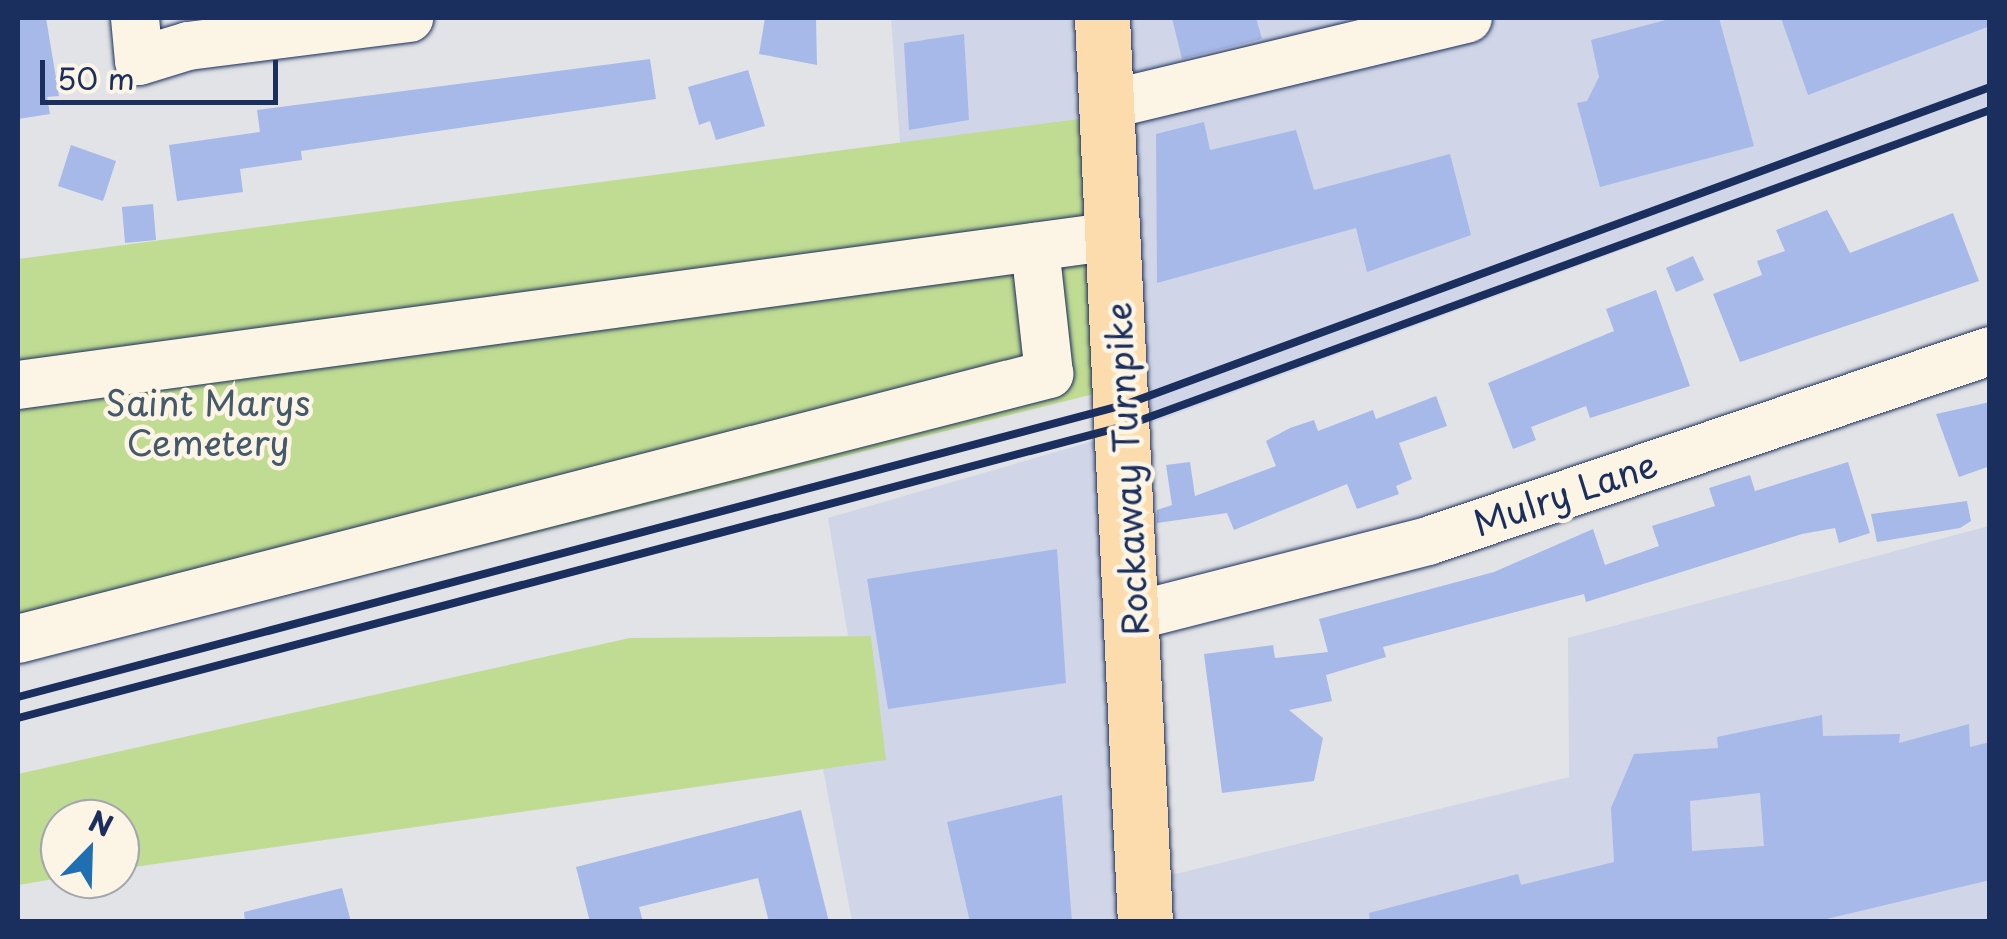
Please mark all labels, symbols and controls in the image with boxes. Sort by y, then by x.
scale bar [45,40,282,102]
text: 50 m [57,55,135,100]
street label: Rockaway Turnpike [1096,302,1156,636]
park label: Saint Marys Cemetery [105,381,311,463]
street label: Mulry Lane [1467,442,1663,544]
north arrow [40,799,140,899]
text: N [83,799,120,847]

